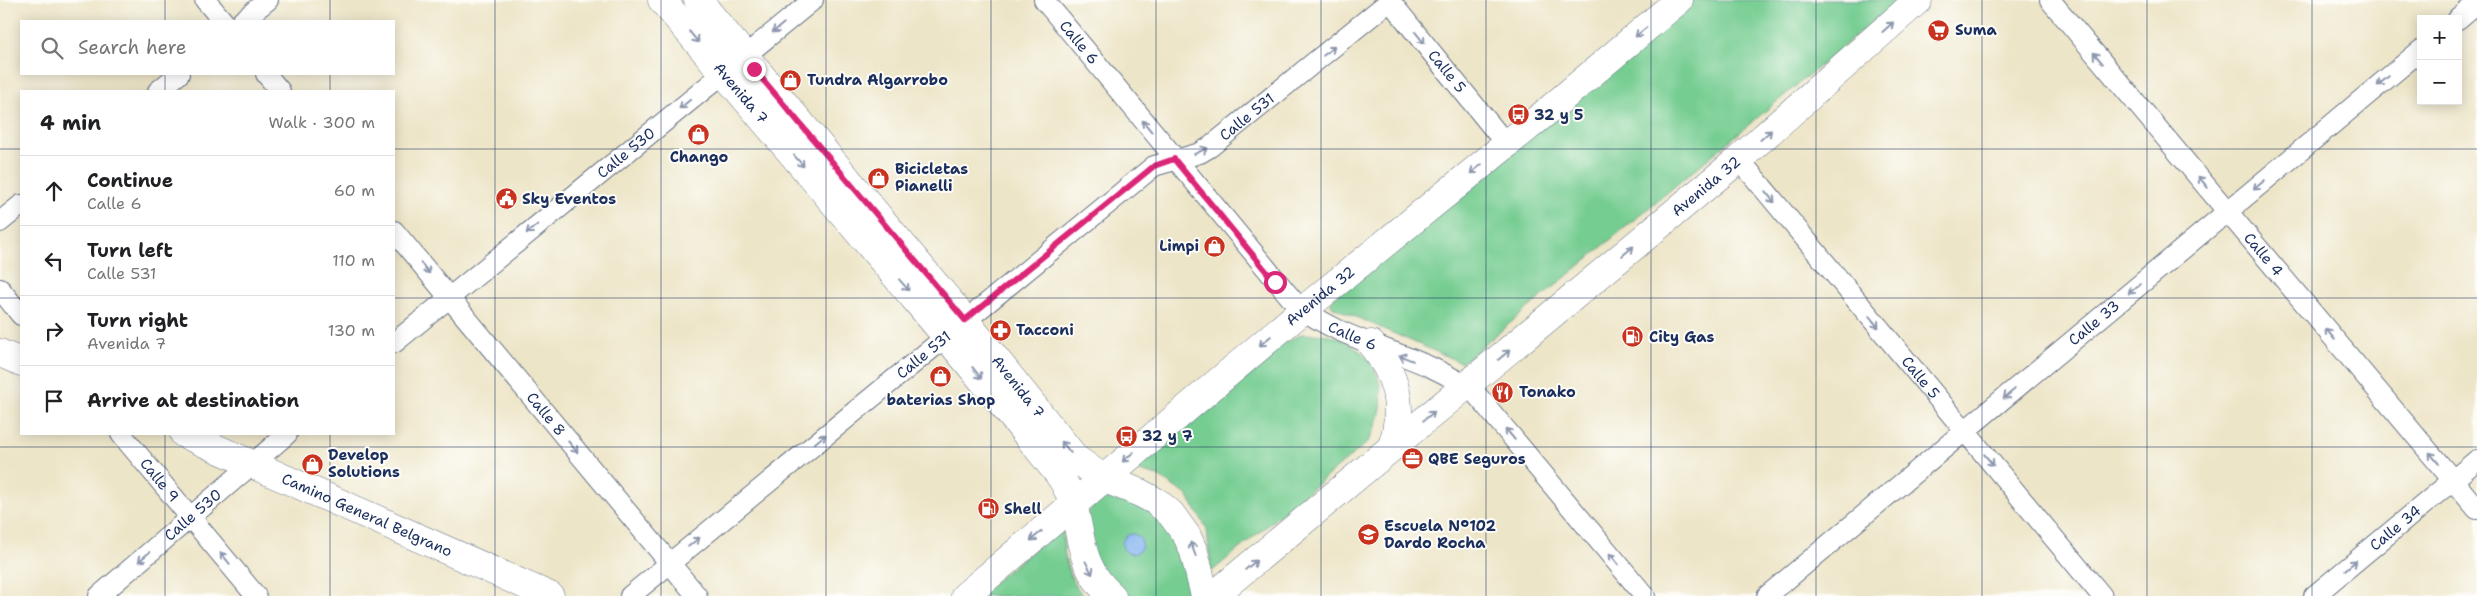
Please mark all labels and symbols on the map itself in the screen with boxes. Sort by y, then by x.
street label: Calle 6 [1055,16,1103,68]
supermarket icon: Suma [1927,18,1951,42]
place label: Suma [1955,20,1997,40]
one-way arrow [1881,21,1894,33]
one-way arrow [772,22,785,33]
one-way arrow [1635,26,1648,37]
one-way arrow [688,31,699,44]
one-way arrow [1414,31,1425,44]
one-way arrow [1322,45,1335,56]
street label: Calle 5 [1423,46,1471,97]
one-way arrow [2093,52,2104,65]
street label: Avenida 7 [709,58,773,128]
route end [743,58,766,81]
shop icon: Tundra Algarrobo [779,68,803,92]
place label: Tundra Algarrobo [807,70,948,90]
one-way arrow [2377,75,2390,87]
street label: Calle 531 [1215,89,1279,145]
one-way arrow [679,98,692,109]
bus stop icon: 32 y 5 [1506,103,1530,127]
place label: 32 y 5 [1534,105,1583,125]
one-way arrow [1141,120,1152,133]
shop icon: Chango [687,122,711,146]
street label: Calle 530 [593,123,660,183]
one-way arrow [1759,130,1772,141]
one-way arrow [1193,146,1208,155]
place label: Chango [670,147,729,167]
street label: Avenida 32 [1667,152,1745,221]
one-way arrow [793,155,804,168]
place label: Bicicletas Pianelli [895,159,968,196]
one-way arrow [1470,163,1483,174]
shop icon: Bicicletas Pianelli [867,166,891,190]
one-way arrow [2197,176,2208,189]
one-way arrow [2252,180,2265,191]
public building icon: Sky Eventos [494,187,518,211]
place label: Sky Eventos [522,189,616,209]
one-way arrow [1764,190,1776,203]
one-way arrow [526,223,539,234]
street label: Calle 4 [2239,228,2288,280]
shop icon: Limpi [1203,234,1227,258]
place label: Limpi [1159,236,1199,256]
one-way arrow [1622,245,1635,257]
one-way arrow [419,262,430,275]
street label: Avenida 32 [1281,262,1359,330]
route start [1264,271,1287,294]
one-way arrow [898,278,909,291]
one-way arrow [2128,284,2141,295]
street label: Calle 33 [2064,296,2124,350]
one-way arrow [1868,315,1879,328]
street label: Calle 6 [1325,317,1380,355]
pharmacy icon: Tacconi [988,318,1012,342]
place label: Tacconi [1016,320,1074,340]
fuel station icon: City Gas [1621,325,1645,349]
street label: Calle 531 [892,327,955,383]
place label: City Gas [1649,327,1715,347]
one-way arrow [2324,327,2335,340]
one-way arrow [1259,335,1272,347]
one-way arrow [1497,349,1510,361]
street label: Avenida 7 [987,351,1049,422]
street label: Calle 5 [1897,352,1944,403]
one-way arrow [1399,353,1414,362]
shop icon: baterias Shop [929,365,953,389]
one-way arrow [971,366,982,379]
restaurant icon: Tonako [1491,380,1515,404]
place label: Tonako [1519,382,1576,402]
street label: Calle 8 [522,388,570,440]
one-way arrow [2003,388,2016,399]
place label: baterias Shop [887,390,995,410]
one-way arrow [1423,411,1436,422]
bus stop icon: 32 y 7 [1114,424,1138,448]
place label: 32 y 7 [1142,426,1193,446]
one-way arrow [1504,427,1515,440]
one-way arrow [813,433,826,444]
one-way arrow [567,441,578,454]
one-way arrow [1061,441,1072,454]
place label: Develop Solutions [328,445,400,482]
office icon: QBE Seguros [1400,447,1424,471]
place label: QBE Seguros [1428,449,1526,469]
one-way arrow [1121,451,1134,463]
shop icon: Develop Solutions [300,452,324,476]
one-way arrow [2429,452,2440,465]
one-way arrow [1983,453,1994,466]
street label: Calle 9 [135,454,184,506]
street label: Camino General Belgrano [278,468,455,561]
street label: Calle 530 [160,485,226,545]
fuel station icon: Shell [976,497,1000,521]
place label: Shell [1004,499,1042,519]
street label: Calle 34 [2365,501,2425,555]
place label: Escuela N°102 Dardo Rocha [1384,516,1497,553]
school or university icon: Escuela N°102 Dardo Rocha [1356,523,1380,547]
one-way arrow [1030,531,1043,542]
one-way arrow [688,536,701,547]
one-way arrow [1188,542,1197,557]
one-way arrow [138,552,151,563]
one-way arrow [220,552,231,565]
one-way arrow [1608,552,1619,565]
one-way arrow [1244,559,1257,570]
one-way arrow [2344,559,2357,570]
one-way arrow [1084,561,1094,576]

